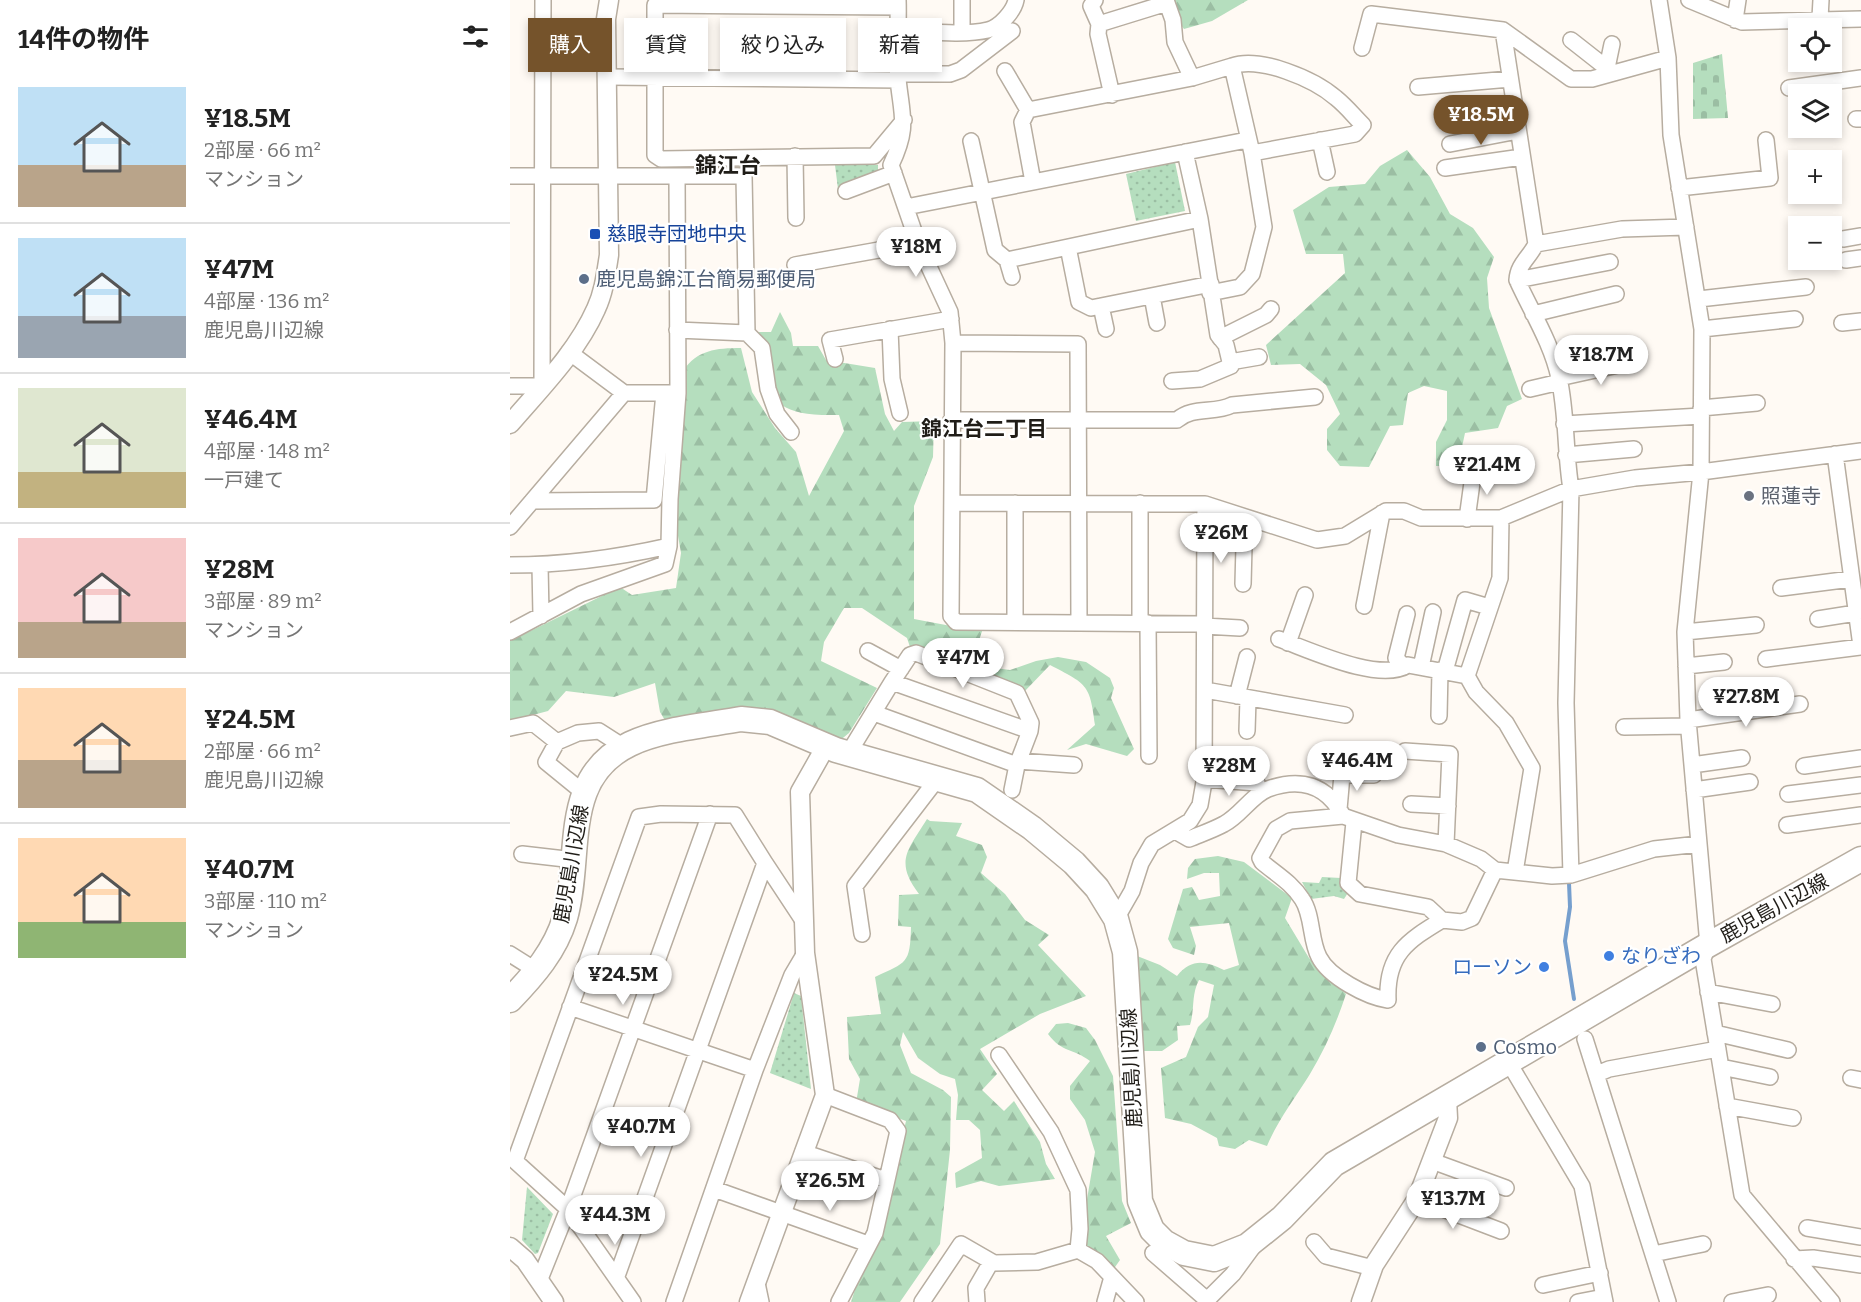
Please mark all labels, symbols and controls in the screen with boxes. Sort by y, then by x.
chip: 購入 [528,18,612,72]
chip: 賃貸 [624,18,708,72]
chip: 絞り込み [720,18,846,72]
chip: 新着 [858,18,942,72]
map controls [1788,18,1842,270]
button: locate [1788,18,1842,72]
icon: filters [459,20,492,53]
text: 14件の物件 [18,24,149,55]
button: layers [1788,84,1842,138]
pin: ¥18.5M [1432,95,1530,146]
text: ¥18.5M [1448,102,1514,126]
text: ¥18.5M [204,103,291,134]
icon: home [66,111,138,183]
text: 2部屋 · 66 m² [204,138,321,162]
button: + [1788,150,1842,204]
district label: 錦江台 [695,152,761,179]
text: マンション [204,167,304,191]
button: − [1788,216,1842,270]
place label: 慈眼寺団地中央 [607,222,747,246]
marker: 慈眼寺団地中央 [588,227,602,241]
pin: ¥18M [880,227,952,278]
text: ¥18M [890,234,942,258]
text: ¥47M [204,254,274,285]
icon: home [66,262,138,334]
place label: 鹿児島錦江台簡易郵便局 [596,267,816,291]
marker: 鹿児島錦江台簡易郵便局 [577,272,591,286]
text: 4部屋 · 136 m² [204,289,329,313]
text: 鹿児島川辺線 [204,318,324,342]
pin: ¥18.7M [1552,335,1650,386]
text: ¥18.7M [1568,342,1634,366]
text: ¥46.4M [204,404,297,435]
icon: home [66,412,138,484]
district label: 錦江台二丁目 [921,416,1047,442]
text: 4部屋 · 148 m² [204,439,330,463]
pin: ¥21.4M [1438,445,1536,496]
text: ¥21.4M [1453,452,1521,476]
text: 一戸建て [204,468,284,492]
place label: 照蓮寺 [1761,484,1821,508]
marker: 照蓮寺 [1742,489,1756,503]
pin: ¥26M [1185,513,1257,564]
text: ¥26M [1194,520,1248,544]
text: ¥28M [204,554,275,585]
icon: home [66,562,138,634]
text: 3部屋 · 89 m² [204,589,322,613]
text: マンション [204,618,304,642]
pin: ¥47M [927,638,999,689]
text: ¥47M [936,645,990,669]
pin: ¥27.8M [1697,677,1795,728]
text: ¥27.8M [1712,684,1780,708]
text: ¥24.5M [204,704,296,735]
icon: home [66,712,138,784]
text: 2部屋 · 66 m² [204,739,321,763]
pin: ¥46.4M [1308,741,1406,792]
pin: ¥28M [1193,746,1265,797]
text: ¥46.4M [1321,748,1393,772]
text: ¥28M [1202,753,1256,777]
text: 鹿児島川辺線 [204,768,324,792]
street label: 鹿児島川辺線 [549,803,593,925]
text: ¥40.7M [204,854,294,885]
icon: home [66,862,138,934]
street label: 鹿児島川辺線 [1716,868,1832,948]
text: 3部屋 · 110 m² [204,889,327,913]
text: マンション [204,918,304,942]
place label: なりざわ [1621,944,1701,968]
marker: なりざわ [1602,949,1616,963]
pin: ¥24.5M [574,955,672,1006]
place label: ローソン [1452,955,1532,979]
marker: ローソン [1537,960,1551,974]
text: ¥24.5M [588,962,658,986]
street label: 鹿児島川辺線 [1116,1007,1146,1129]
place label: Cosmo [1493,1035,1557,1059]
marker: Cosmo [1474,1040,1488,1054]
pin: ¥40.7M [592,1107,690,1158]
text: ¥40.7M [606,1114,676,1138]
pin: ¥26.5M [781,1161,879,1212]
text: ¥26.5M [795,1168,865,1192]
pin: ¥13.7M [1404,1179,1502,1230]
text: ¥13.7M [1420,1186,1486,1210]
pin: ¥44.3M [566,1195,664,1246]
text: ¥44.3M [579,1202,651,1226]

